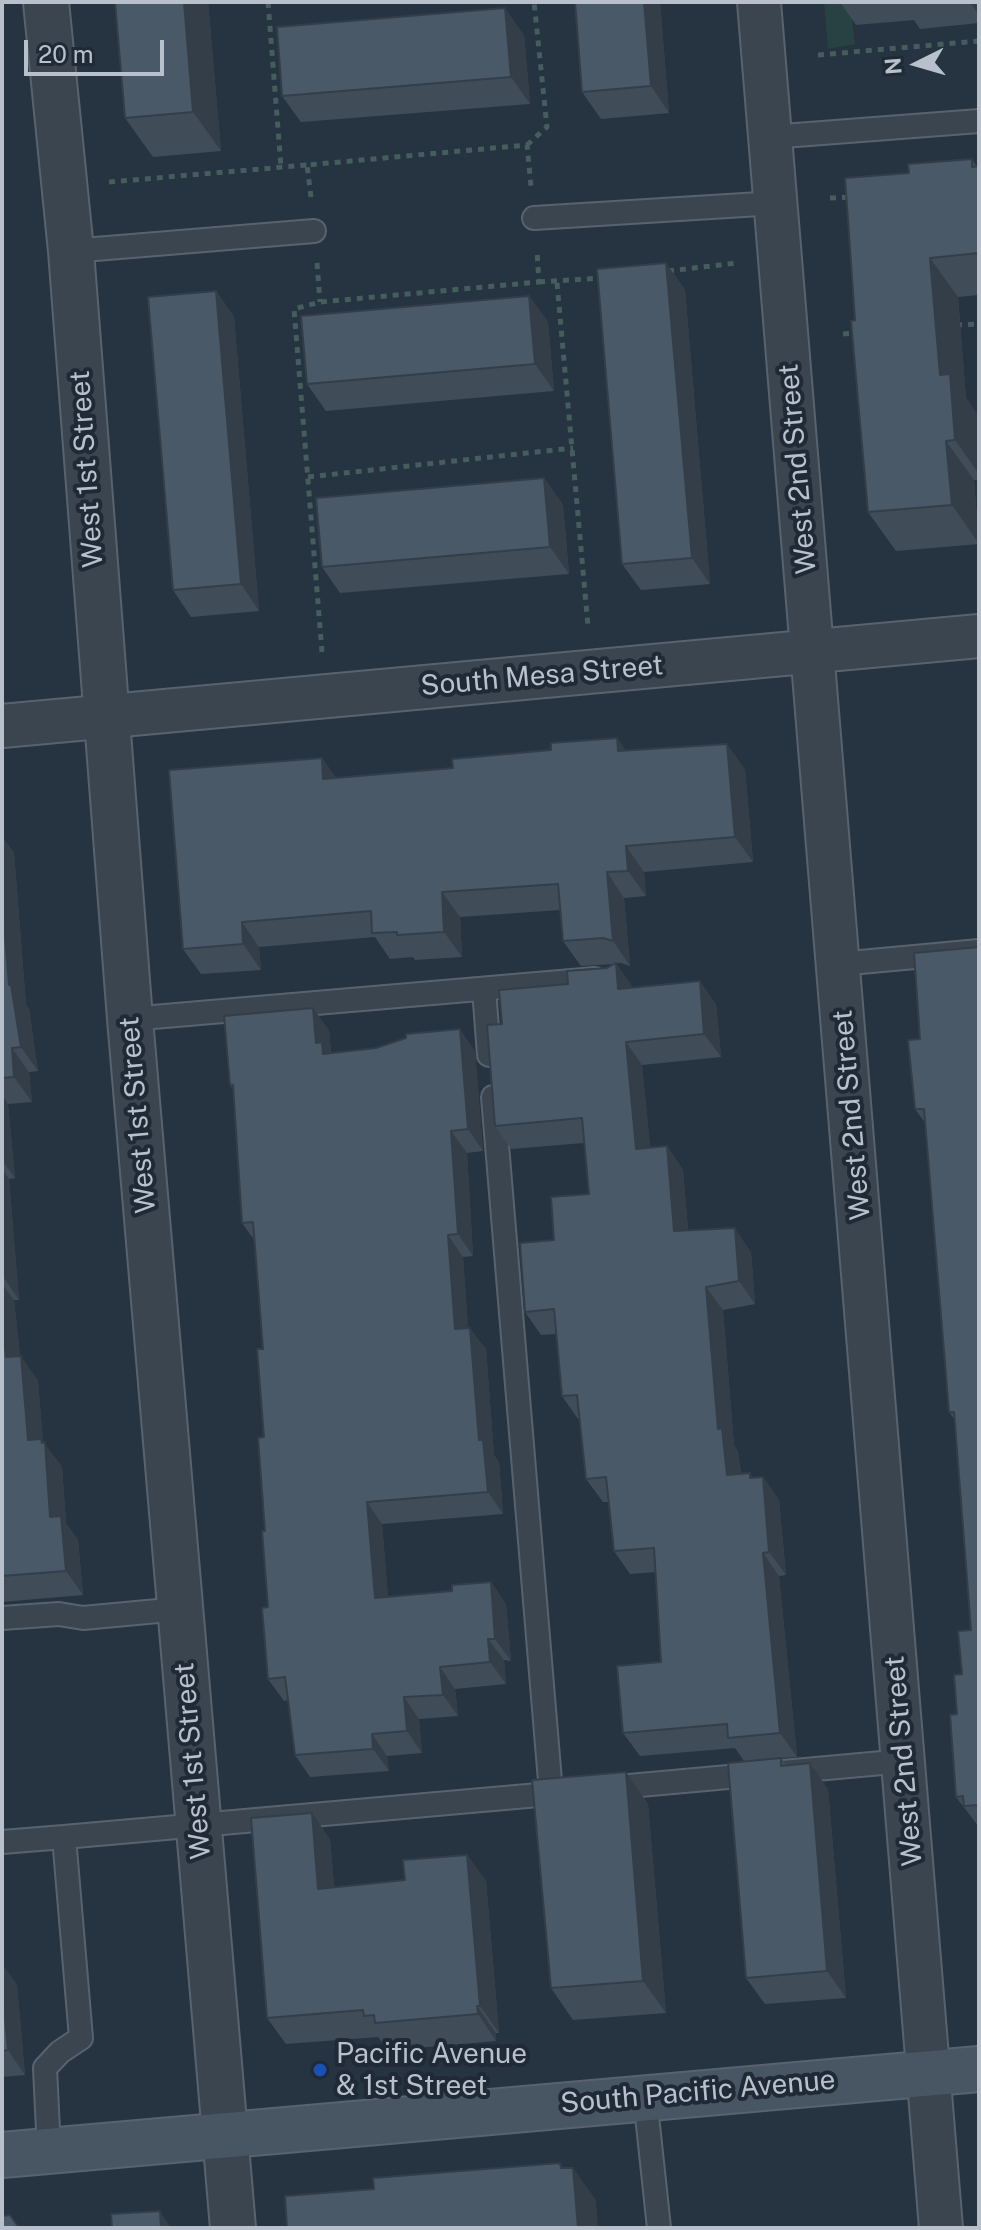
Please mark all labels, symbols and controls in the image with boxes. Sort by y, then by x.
scale bar [28,24,168,74]
north arrow [877,24,957,104]
text: 20 m [38,40,94,68]
text: N [879,56,907,76]
street label: West 2nd Street [772,362,824,576]
street label: West 1st Street [63,369,111,569]
street label: South Mesa Street [419,649,665,703]
street label: West 2nd Street [826,1008,878,1222]
street label: West 1st Street [113,1015,163,1215]
street label: West 2nd Street [878,1654,930,1868]
street label: West 1st Street [168,1661,218,1861]
place label: Pacific Avenue & 1st Street [336,2037,527,2103]
marker: Pacific Avenue & 1st Street [311,2061,329,2079]
street label: South Pacific Avenue [559,2063,837,2121]

